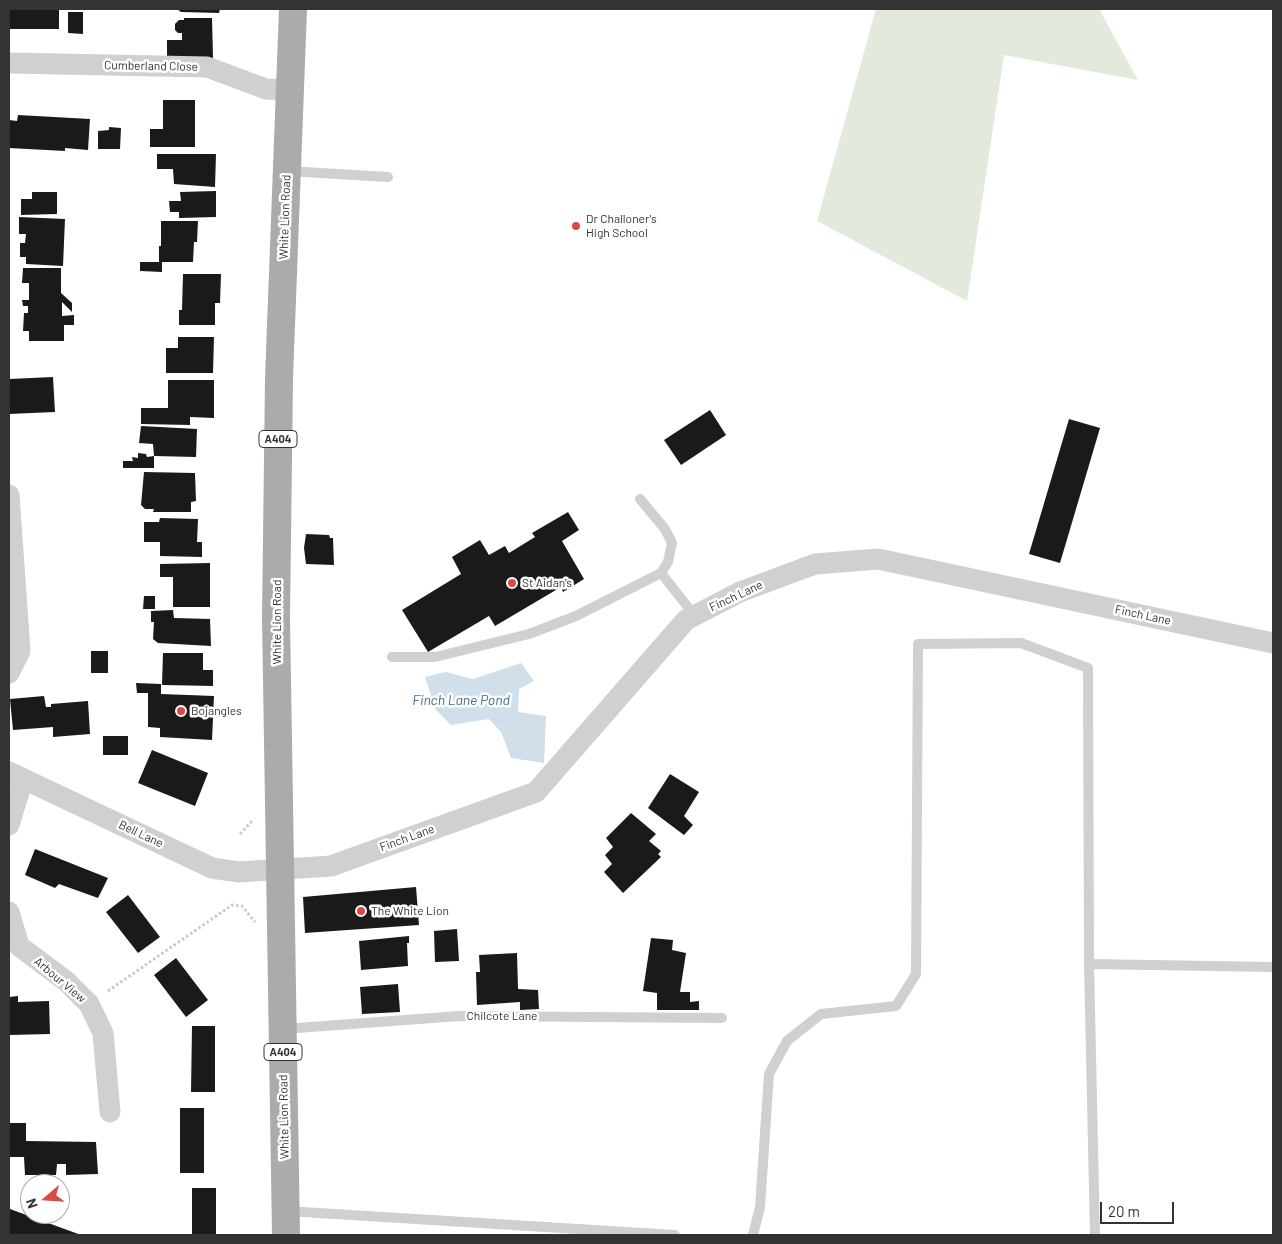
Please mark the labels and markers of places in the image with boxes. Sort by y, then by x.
place label: Dr Challoner's High School [586,212,657,240]
marker: Dr Challoner's High School [570,220,582,232]
place label: St Aidan's [522,576,572,590]
marker: St Aidan's [506,577,518,589]
place label: Bojangles [191,704,242,718]
marker: Bojangles [175,705,187,717]
place label: The White Lion [371,904,449,918]
marker: The White Lion [355,905,367,917]

